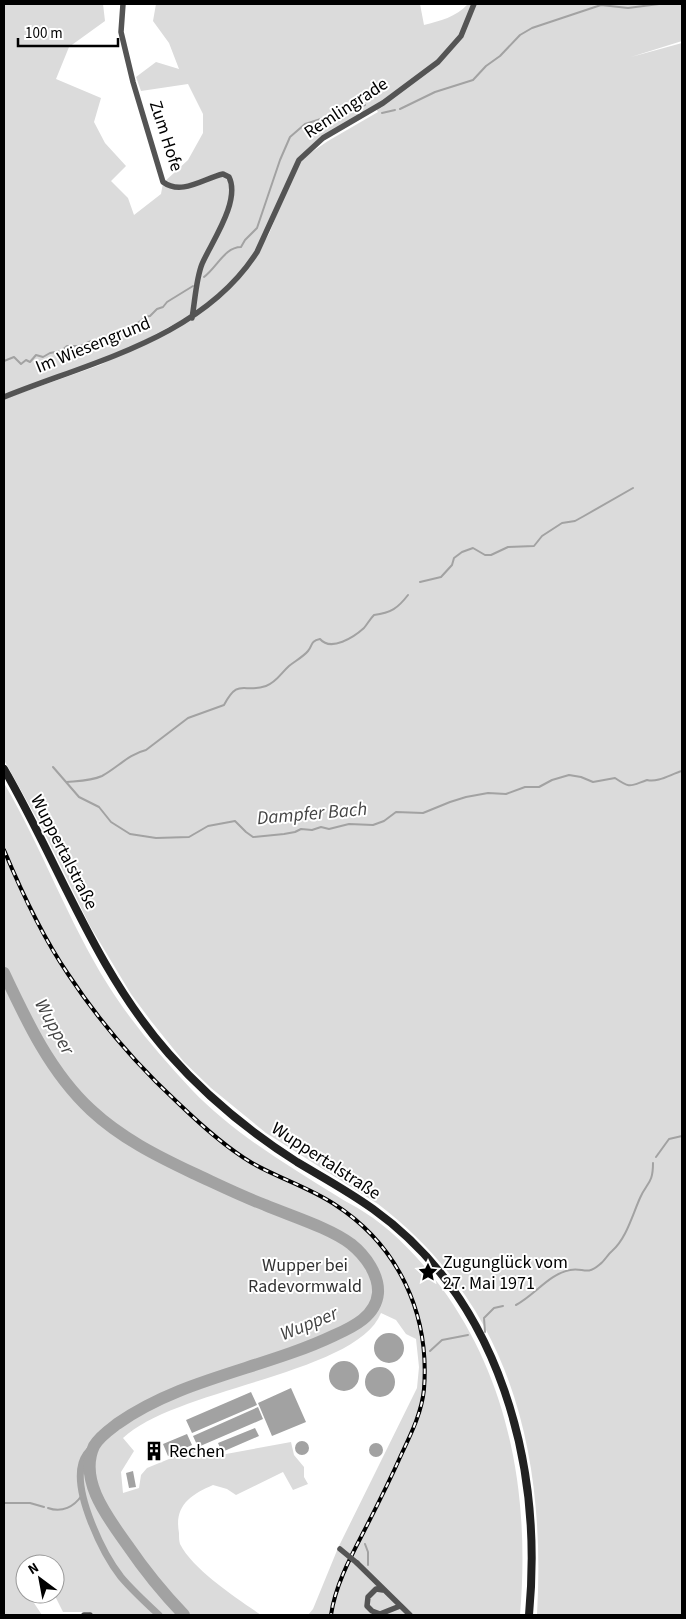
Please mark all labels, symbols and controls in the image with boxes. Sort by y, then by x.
scale bar [18,15,118,47]
text: 100 m [25,23,63,44]
street label: Remlingrade [299,71,393,145]
street label: Zum Hofe [143,97,189,175]
street label: Im Wiesengrund [32,311,154,379]
street label: Wuppertalstraße [24,790,104,914]
water label: Dampfer Bach [256,796,368,832]
water label: Wupper [28,994,81,1061]
street label: Wuppertalstraße [266,1116,386,1206]
place label: Zugunglück vom 27. Mai 1971 [443,1250,568,1296]
park label: Wupper bei Radevormwald [248,1253,362,1299]
place icon: Zugunglück vom 27. Mai 1971 [417,1261,439,1283]
water label: Wupper [276,1300,343,1348]
place label: Rechen [169,1439,225,1464]
building icon: Rechen [143,1440,165,1462]
north arrow [15,1554,65,1604]
text: N [24,1558,43,1580]

